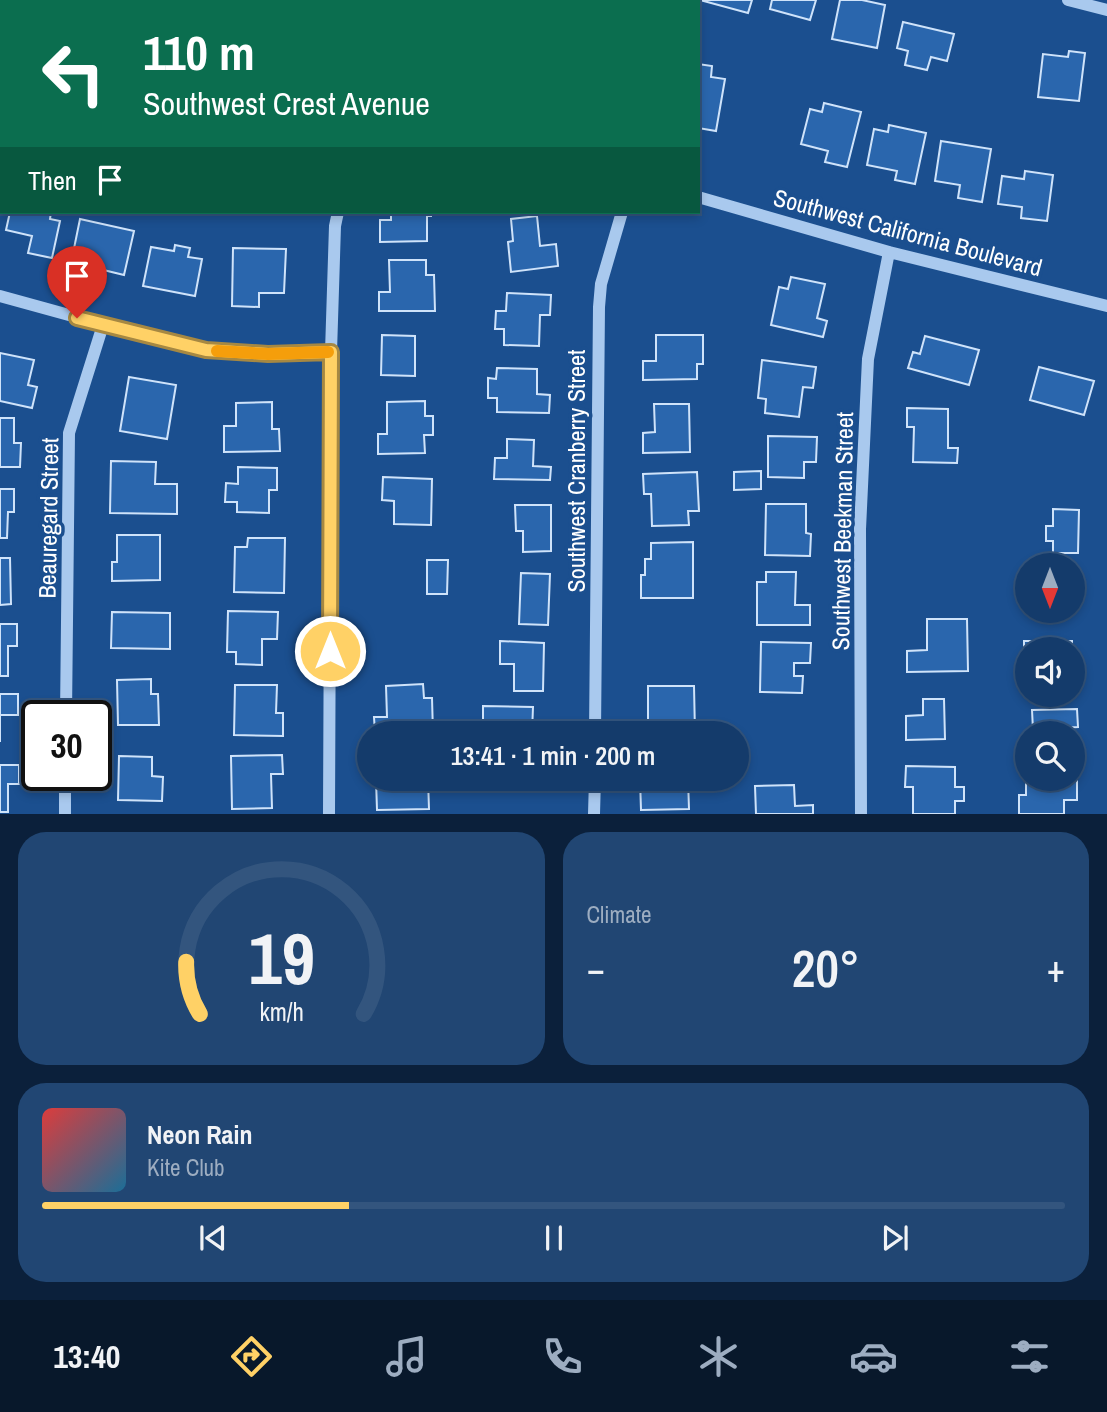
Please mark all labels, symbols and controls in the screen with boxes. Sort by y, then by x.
text: 110 m [143,19,255,85]
icon: left [28,28,119,119]
text: Southwest Crest Avenue [143,82,430,125]
icon: arrive [91,161,129,199]
text: Then [28,163,77,198]
street label: Southwest California Boulevard [770,181,1046,283]
pin [47,246,107,318]
icon: arrive [58,257,96,295]
street label: Southwest Cranberry Street [560,349,592,592]
street label: Southwest Beekman Street [824,411,860,651]
street label: Beauregard Street [31,437,65,599]
north arrow [1015,553,1085,623]
map controls [1015,553,1085,791]
position arrow [293,614,367,688]
button: sound [1015,637,1085,707]
speed limit sign: 30 [21,700,112,791]
button: search [1015,721,1085,791]
text: 13:41 · 1 min · 200 m [451,738,655,773]
text: Climate [587,899,651,930]
text: 19 [248,910,314,1008]
text: 20° [792,933,860,1003]
text: − [587,943,605,994]
text: + [1047,943,1065,994]
text: km/h [259,995,303,1029]
text: Neon Rain [147,1117,252,1152]
text: Kite Club [147,1152,225,1183]
icon: previous [194,1219,232,1257]
icon: pause [535,1219,573,1257]
icon: next [876,1219,914,1257]
icon: directions [227,1332,276,1381]
icon: music [382,1332,431,1381]
icon: phone [538,1332,587,1381]
icon: climate [694,1332,743,1381]
icon: car [849,1332,898,1381]
icon: filters [1005,1332,1054,1381]
text: 13:40 [53,1335,120,1378]

